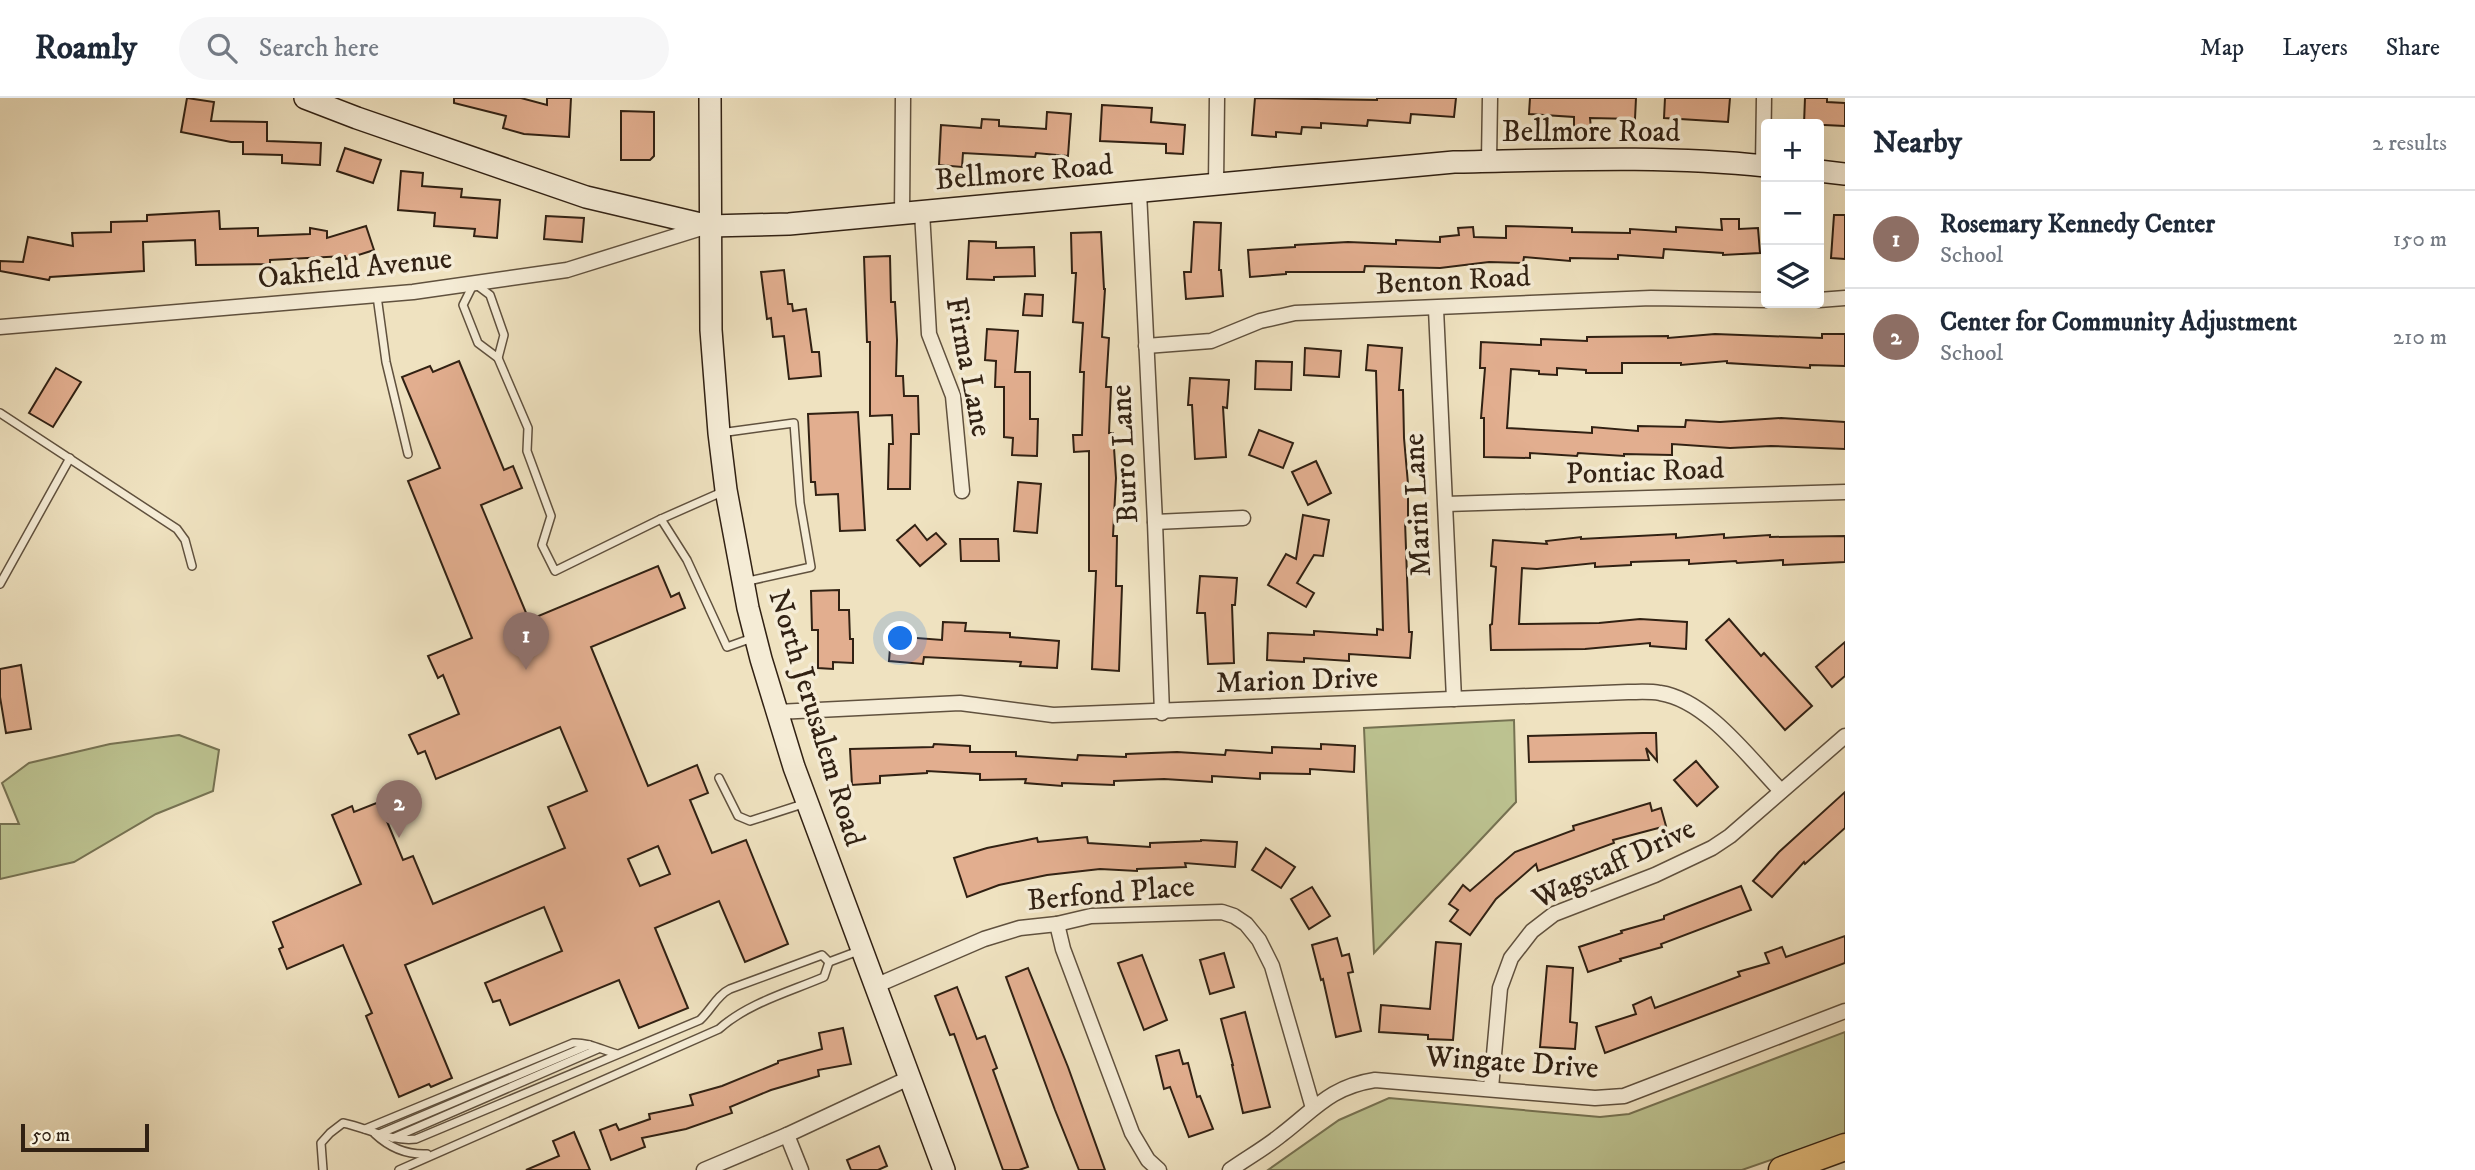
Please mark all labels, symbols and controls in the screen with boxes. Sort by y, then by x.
search box [179,17,669,80]
text: Roamly [35,28,137,69]
icon: search [203,29,241,67]
text: Search here [259,32,379,65]
text: Map [2200,33,2244,63]
text: Layers [2282,33,2348,63]
text: Share [2386,33,2440,63]
street label: Bellmore Road [1502,114,1680,151]
map controls [1761,119,1824,308]
button: + [1761,119,1824,182]
text: Nearby [1873,125,1962,162]
text: 2 results [2372,129,2447,158]
street label: Bellmore Road [933,147,1115,199]
button: − [1761,182,1824,245]
text: Rosemary Kennedy Center [1940,208,2215,241]
text: 1 [1892,225,1900,254]
text: 150 m [2393,225,2447,254]
street label: Oakfield Avenue [256,240,454,298]
text: School [1940,241,2003,270]
button: layers [1761,245,1824,308]
street label: Benton Road [1374,258,1532,304]
street label: Firma Lane [936,294,1000,440]
text: Center for Community Adjustment [1940,306,2297,339]
text: 2 [1890,323,1902,352]
text: 210 m [2393,323,2447,352]
text: School [1940,339,2003,368]
street label: Burro Lane [1103,384,1147,524]
street label: Marin Lane [1396,432,1440,578]
street label: Pontiac Road [1565,451,1725,493]
street label: North Jerusalem Road [759,585,873,851]
pin: 1 [503,612,549,670]
your location [883,621,917,655]
street label: Marion Drive [1215,660,1379,702]
pin: 2 [376,780,422,838]
street label: Wagstaff Drive [1526,810,1701,918]
street label: Berfond Place [1026,868,1196,920]
street label: Wingate Drive [1423,1038,1600,1088]
scale bar [21,1121,149,1153]
text: 50 m [32,1124,70,1147]

